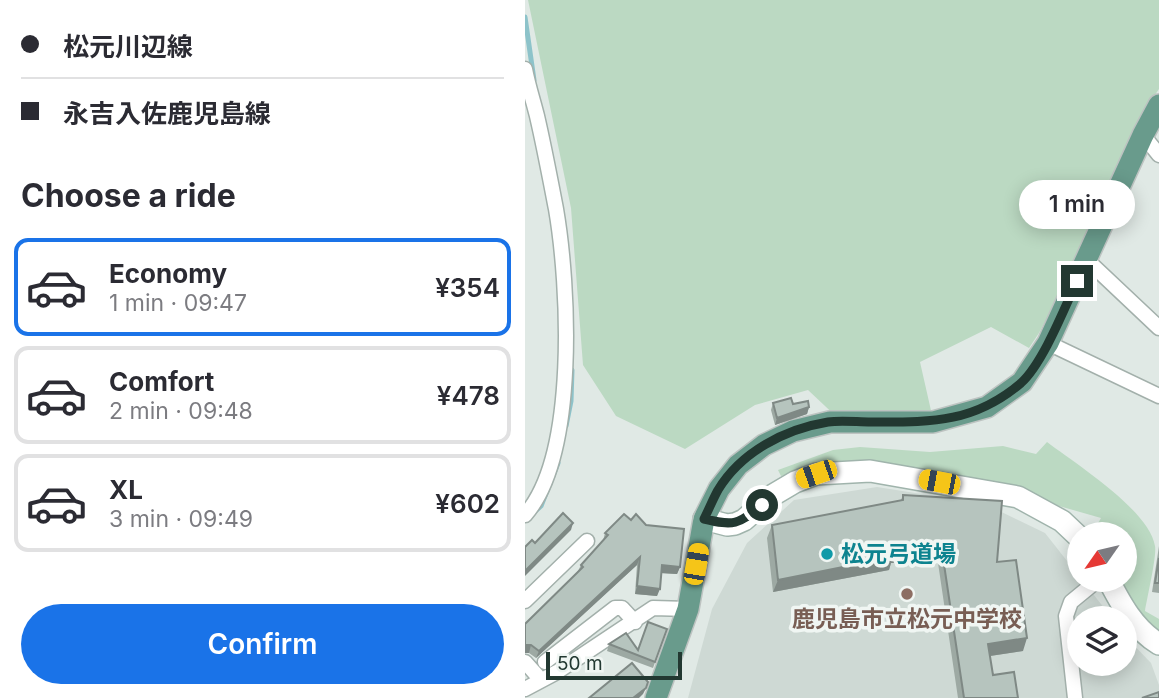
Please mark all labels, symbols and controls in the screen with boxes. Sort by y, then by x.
text: 松元川辺線 [63,31,193,62]
text: 永吉入佐鹿児島線 [63,98,271,129]
text: Choose a ride [21,176,236,215]
callout: 1 min [1019,180,1135,229]
text: 1 min [1049,190,1105,218]
icon: car [25,256,88,319]
text: Economy [109,258,227,289]
route end [1061,265,1093,297]
text: ¥354 [435,272,500,303]
text: 1 min · 09:47 [109,289,247,317]
icon: car [25,364,88,427]
text: Comfort [109,366,214,397]
text: ¥478 [437,380,500,411]
text: 2 min · 09:48 [109,397,253,425]
car [793,457,840,491]
car [917,468,962,496]
icon: car [25,472,88,535]
text: XL [109,474,143,505]
text: ¥602 [435,488,500,519]
route start [746,489,778,521]
text: 3 min · 09:49 [109,505,253,533]
north arrow [1067,522,1137,592]
map controls [1067,522,1137,676]
place label: 松元弓道場 [841,540,956,568]
car [683,541,710,587]
marker: 松元弓道場 [819,546,835,562]
marker: 鹿児島市立松元中学校 [899,586,915,602]
button: Confirm [21,604,504,684]
place label: 鹿児島市立松元中学校 [792,605,1022,633]
button: layers [1067,606,1137,676]
scale bar [546,649,683,681]
text: 50 m [557,652,603,675]

